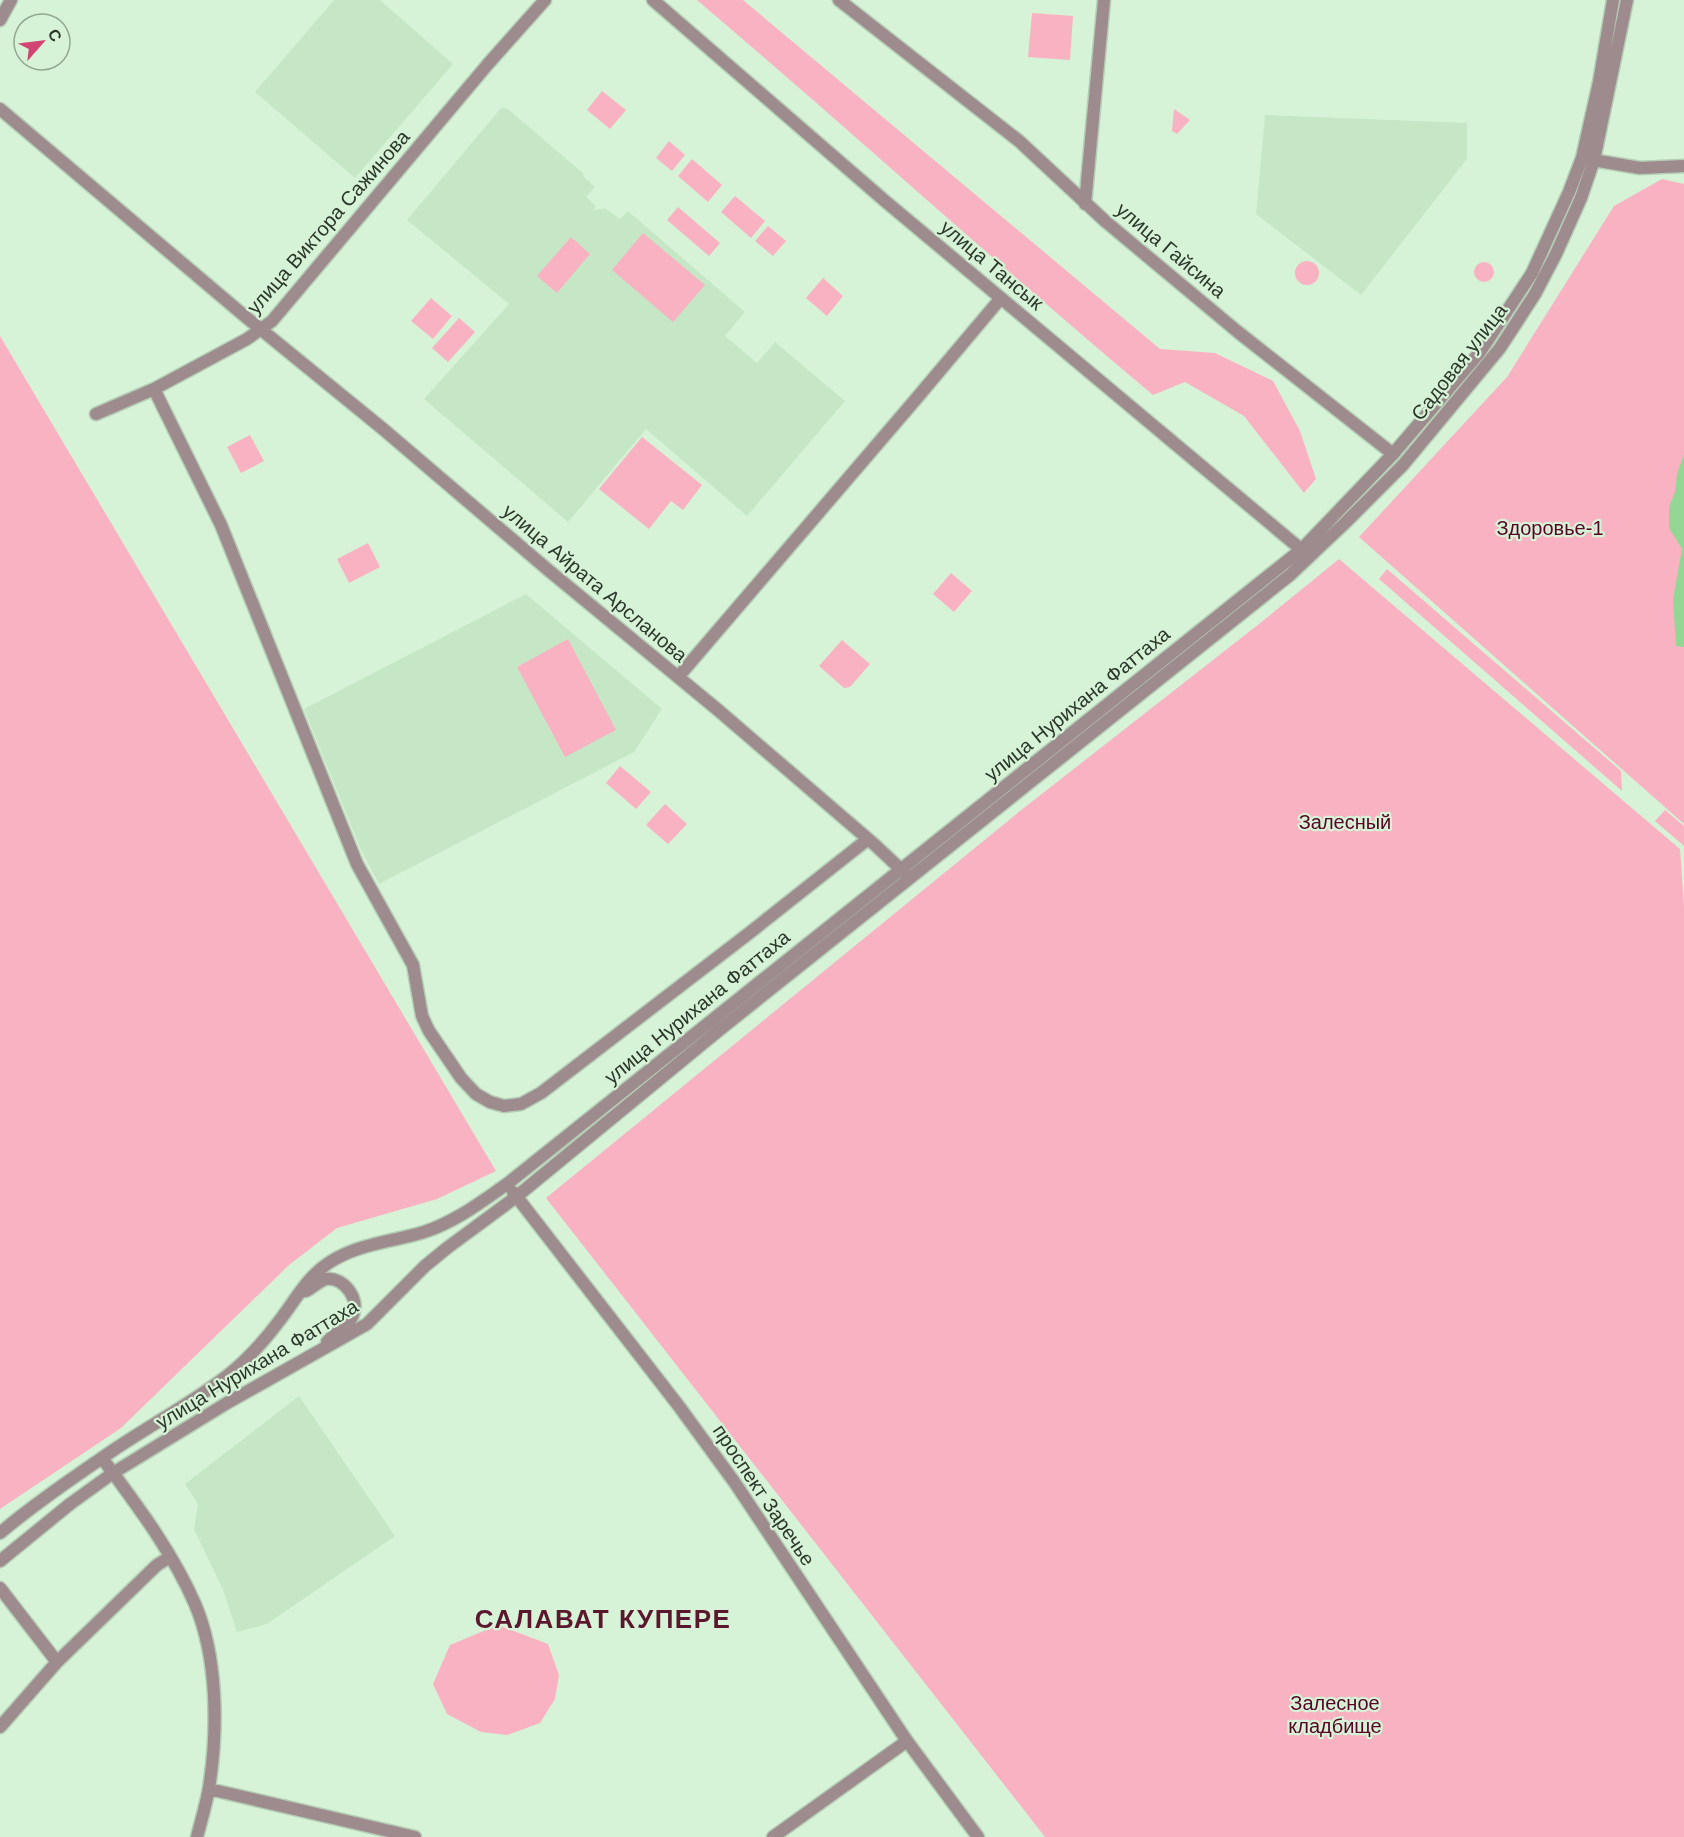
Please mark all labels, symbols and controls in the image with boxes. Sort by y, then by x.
north arrow [12,12,72,72]
text: С [45,26,65,45]
street label: улица Виктора Сажинова [242,125,414,318]
street label: улица Гайсина [1112,198,1231,303]
street label: улица Тансык [936,216,1048,314]
street label: Садовая улица [1407,299,1512,425]
street label: улица Айрата Арсланова [499,500,692,667]
park label: Здоровье-1 [1496,517,1604,539]
street label: улица Нурихана Фаттаха [980,622,1175,785]
park label: Залесный [1299,811,1391,833]
street label: улица Нурихана Фаттаха [600,925,795,1088]
street label: улица Нурихана Фаттаха [152,1294,363,1433]
street label: проспект Заречье [709,1420,819,1570]
district label: САЛАВАТ КУПЕРЕ [475,1604,731,1634]
park label: Залесное кладбище [1288,1692,1382,1737]

